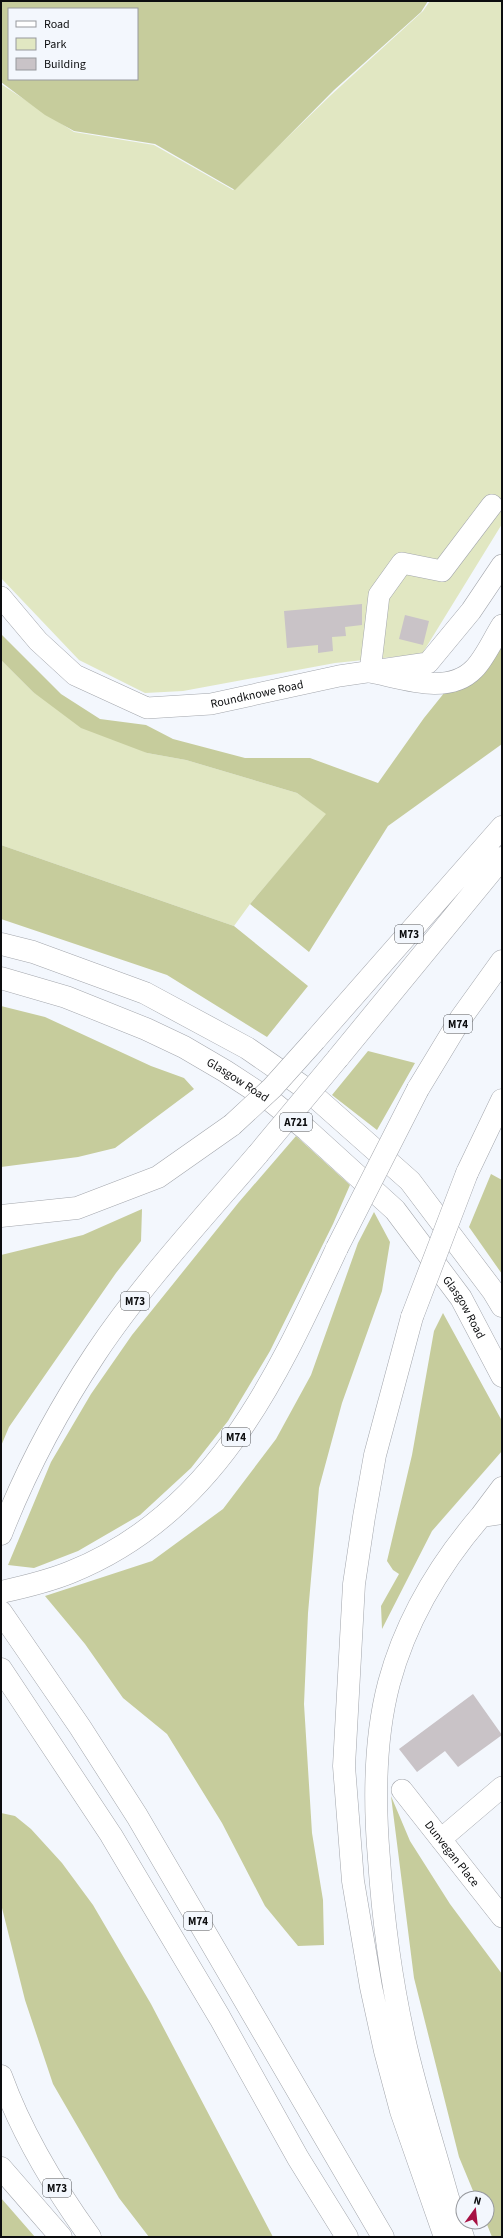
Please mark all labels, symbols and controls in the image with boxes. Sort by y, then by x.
legend [8,8,138,80]
text: Road [44,16,70,33]
text: Park [44,36,66,53]
text: Building [44,56,86,73]
street label: Roundknowe Road [209,676,305,712]
road number: M73 [395,925,423,943]
road number: M74 [444,1015,472,1033]
street label: Glasgow Road [204,1054,272,1106]
road number: A721 [280,1113,312,1131]
street label: Glasgow Road [439,1272,489,1342]
road number: M73 [121,1292,149,1310]
road number: M74 [222,1428,250,1446]
street label: Dunvegan Place [421,1817,484,1890]
road number: M74 [184,1912,212,1930]
road number: M73 [43,2179,71,2197]
north arrow [455,2190,495,2230]
text: N [472,2193,483,2209]

